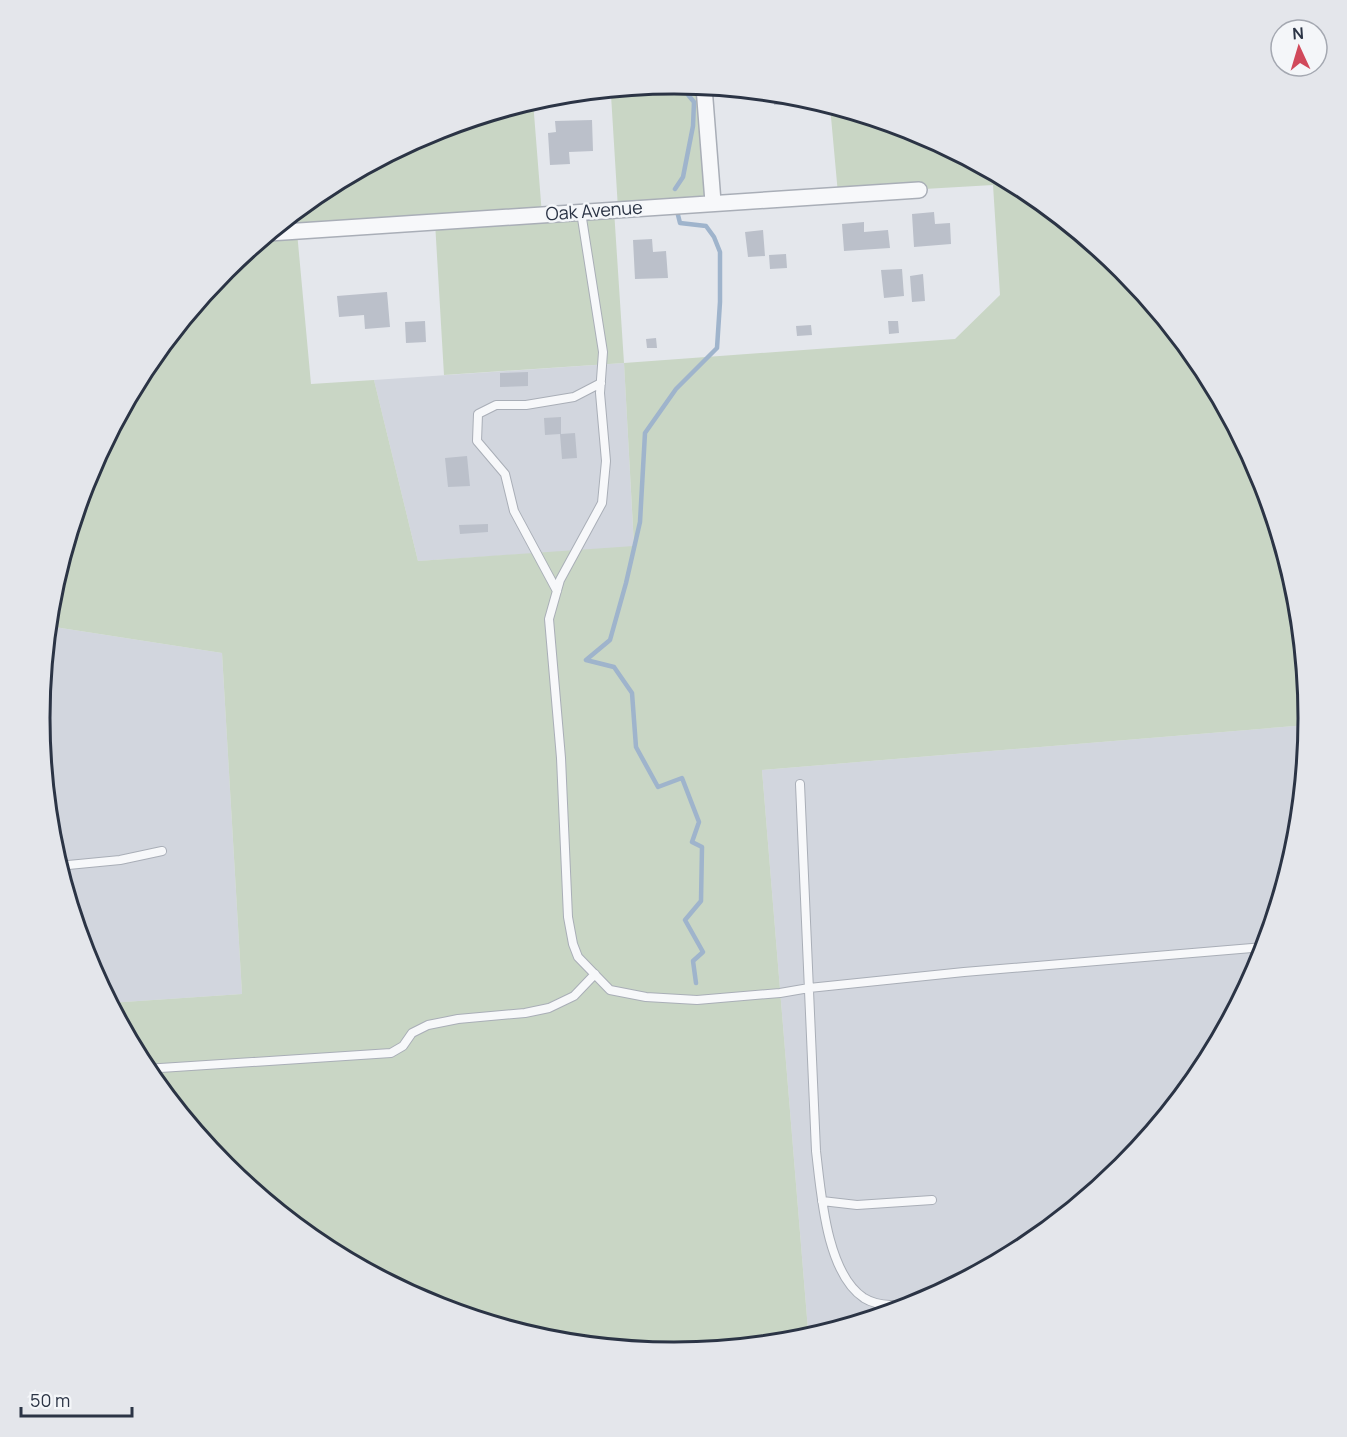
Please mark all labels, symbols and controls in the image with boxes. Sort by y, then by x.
north arrow [1269,18,1329,78]
text: N [1291,22,1304,44]
street label: Oak Avenue [545,195,643,225]
scale bar [21,1380,132,1418]
text: 50 m [30,1388,70,1412]

